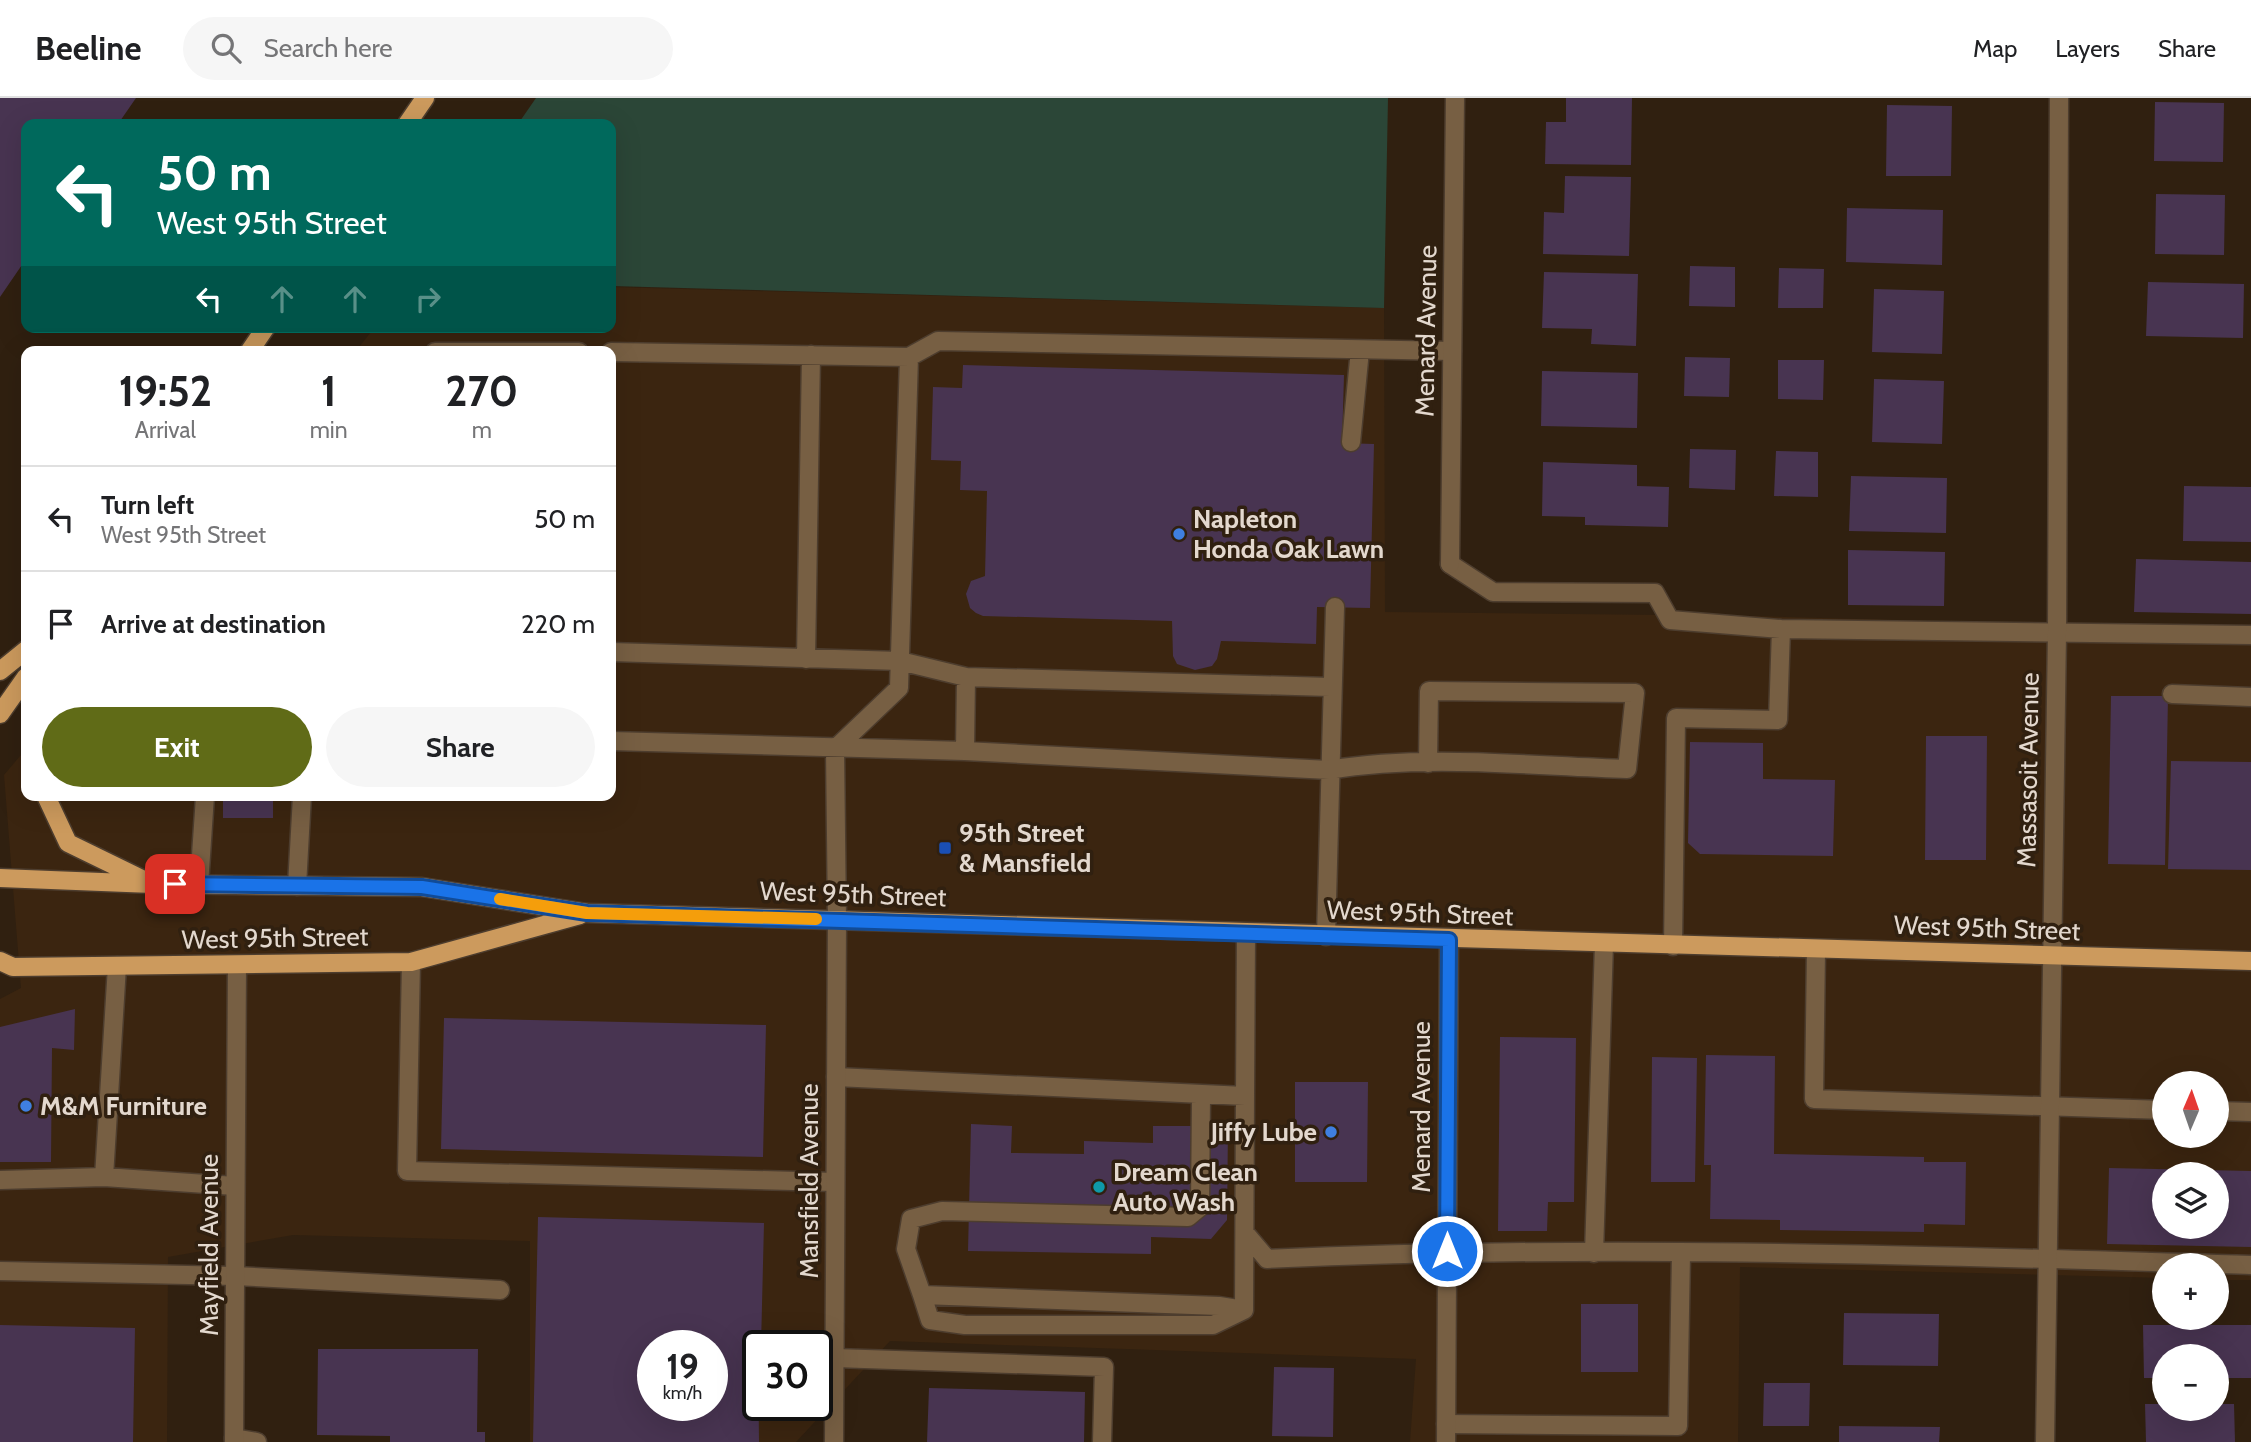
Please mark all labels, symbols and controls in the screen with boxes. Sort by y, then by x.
search box [183,17,673,80]
text: Beeline [35,28,141,68]
icon: search [207,29,245,67]
text: Search here [263,32,393,64]
text: Map [1973,34,2017,63]
text: Layers [2055,34,2120,63]
text: Share [2158,34,2216,63]
text: 50 m [157,143,272,202]
icon: left [42,147,133,238]
text: West 95th Street [157,203,387,242]
street label: Menard Avenue [1409,245,1443,417]
icon: left [190,280,228,318]
icon: ahead [263,280,301,318]
icon: ahead [336,280,374,318]
icon: right [409,280,447,318]
text: 19:52 [119,365,212,417]
text: 1 [321,365,336,417]
text: 270 [445,365,518,417]
text: Arrival [135,416,196,444]
text: min [310,416,348,444]
text: m [472,416,492,444]
text: Turn left [101,489,194,521]
icon: left [42,500,80,538]
text: 50 m [534,503,595,535]
place label: Napleton Honda Oak Lawn [1193,503,1384,565]
text: West 95th Street [101,521,266,549]
marker: Napleton Honda Oak Lawn [1171,526,1187,542]
icon: arrive [42,605,80,643]
text: Arrive at destination [101,608,326,640]
text: 220 m [521,608,595,640]
street label: Massasoit Avenue [2010,672,2046,868]
button: Exit [42,707,312,787]
button: Share [326,707,595,787]
place label: 95th Street & Mansfield [959,817,1091,879]
marker: 95th Street & Mansfield [937,840,953,856]
pin [145,854,205,914]
icon: arrive [156,865,194,903]
street label: West 95th Street [759,875,947,913]
street label: West 95th Street [1326,894,1514,932]
street label: West 95th Street [1893,909,2081,947]
street label: West 95th Street [181,920,369,956]
street label: Menard Avenue [1405,1021,1437,1193]
north arrow [2152,1071,2230,1148]
map controls [2152,1071,2229,1421]
street label: Mansfield Avenue [793,1084,825,1278]
place label: M&M Furniture [40,1090,207,1122]
marker: M&M Furniture [18,1098,34,1114]
place label: Jiffy Lube [1210,1116,1317,1148]
marker: Jiffy Lube [1323,1124,1339,1140]
street label: Mayfield Avenue [193,1154,225,1336]
place label: Dream Clean Auto Wash [1113,1156,1258,1218]
button: layers [2152,1162,2229,1239]
marker: Dream Clean Auto Wash [1091,1179,1107,1195]
position arrow [1410,1214,1484,1288]
button: + [2152,1253,2229,1330]
speed limit sign: 30 [742,1330,833,1421]
button: − [2152,1344,2229,1421]
text: 19 [666,1345,699,1388]
text: km/h [663,1382,702,1404]

